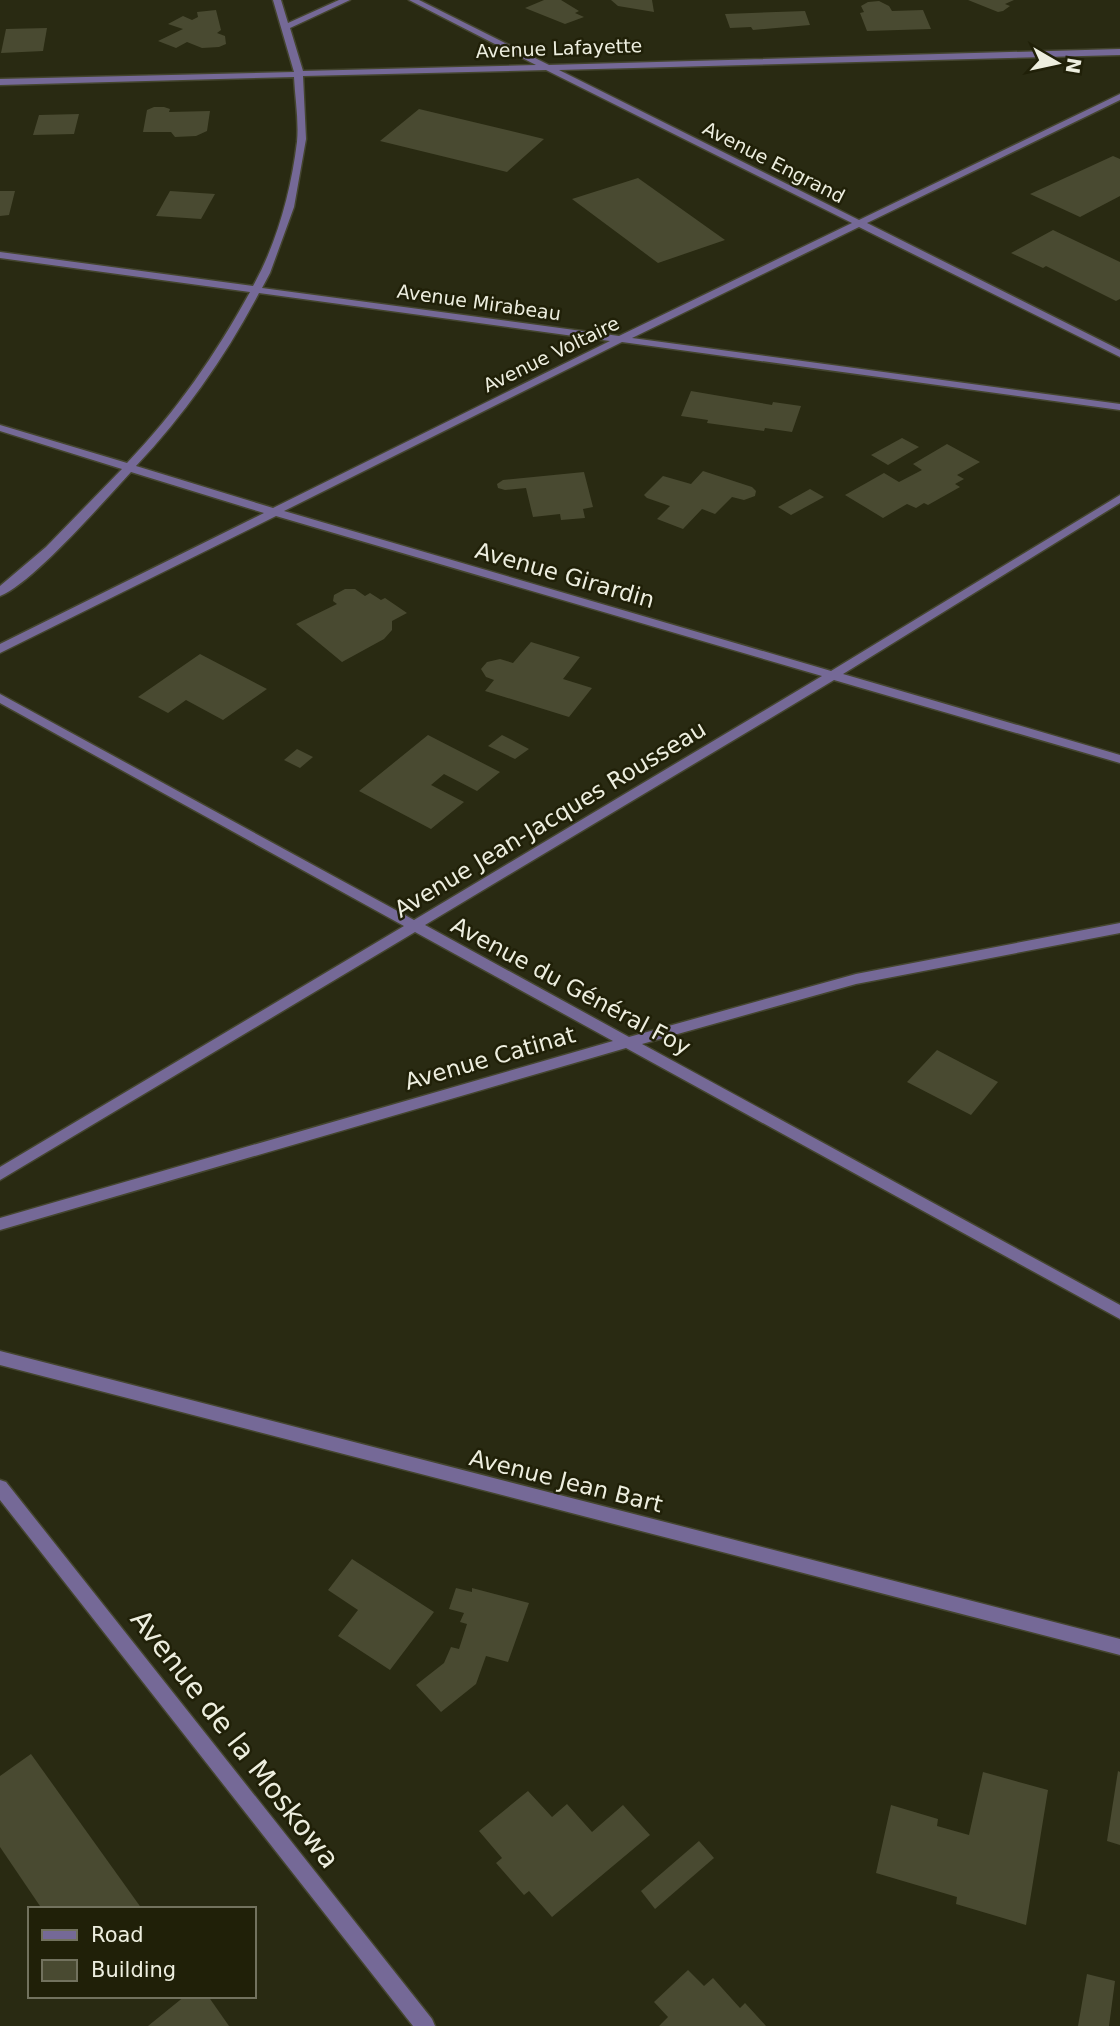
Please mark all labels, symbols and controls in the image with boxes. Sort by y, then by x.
north arrow [1022,28,1092,98]
street label: Avenue Lafayette [475,34,643,62]
text: N [1062,56,1086,75]
street label: Avenue Engrand [699,117,849,207]
street label: Avenue Mirabeau [396,280,562,324]
street label: Avenue Voltaire [479,312,623,396]
street label: Avenue Girardin [472,537,658,613]
street label: Avenue Jean-Jacques Rousseau [390,716,710,922]
street label: Avenue du Général Foy [447,912,695,1060]
street label: Avenue Catinat [402,1021,578,1095]
street label: Avenue Jean Bart [467,1444,665,1518]
street label: Avenue de la Moskowa [124,1603,346,1875]
legend [28,1907,256,1998]
text: Road [91,1923,144,1947]
text: Building [91,1958,176,1982]

